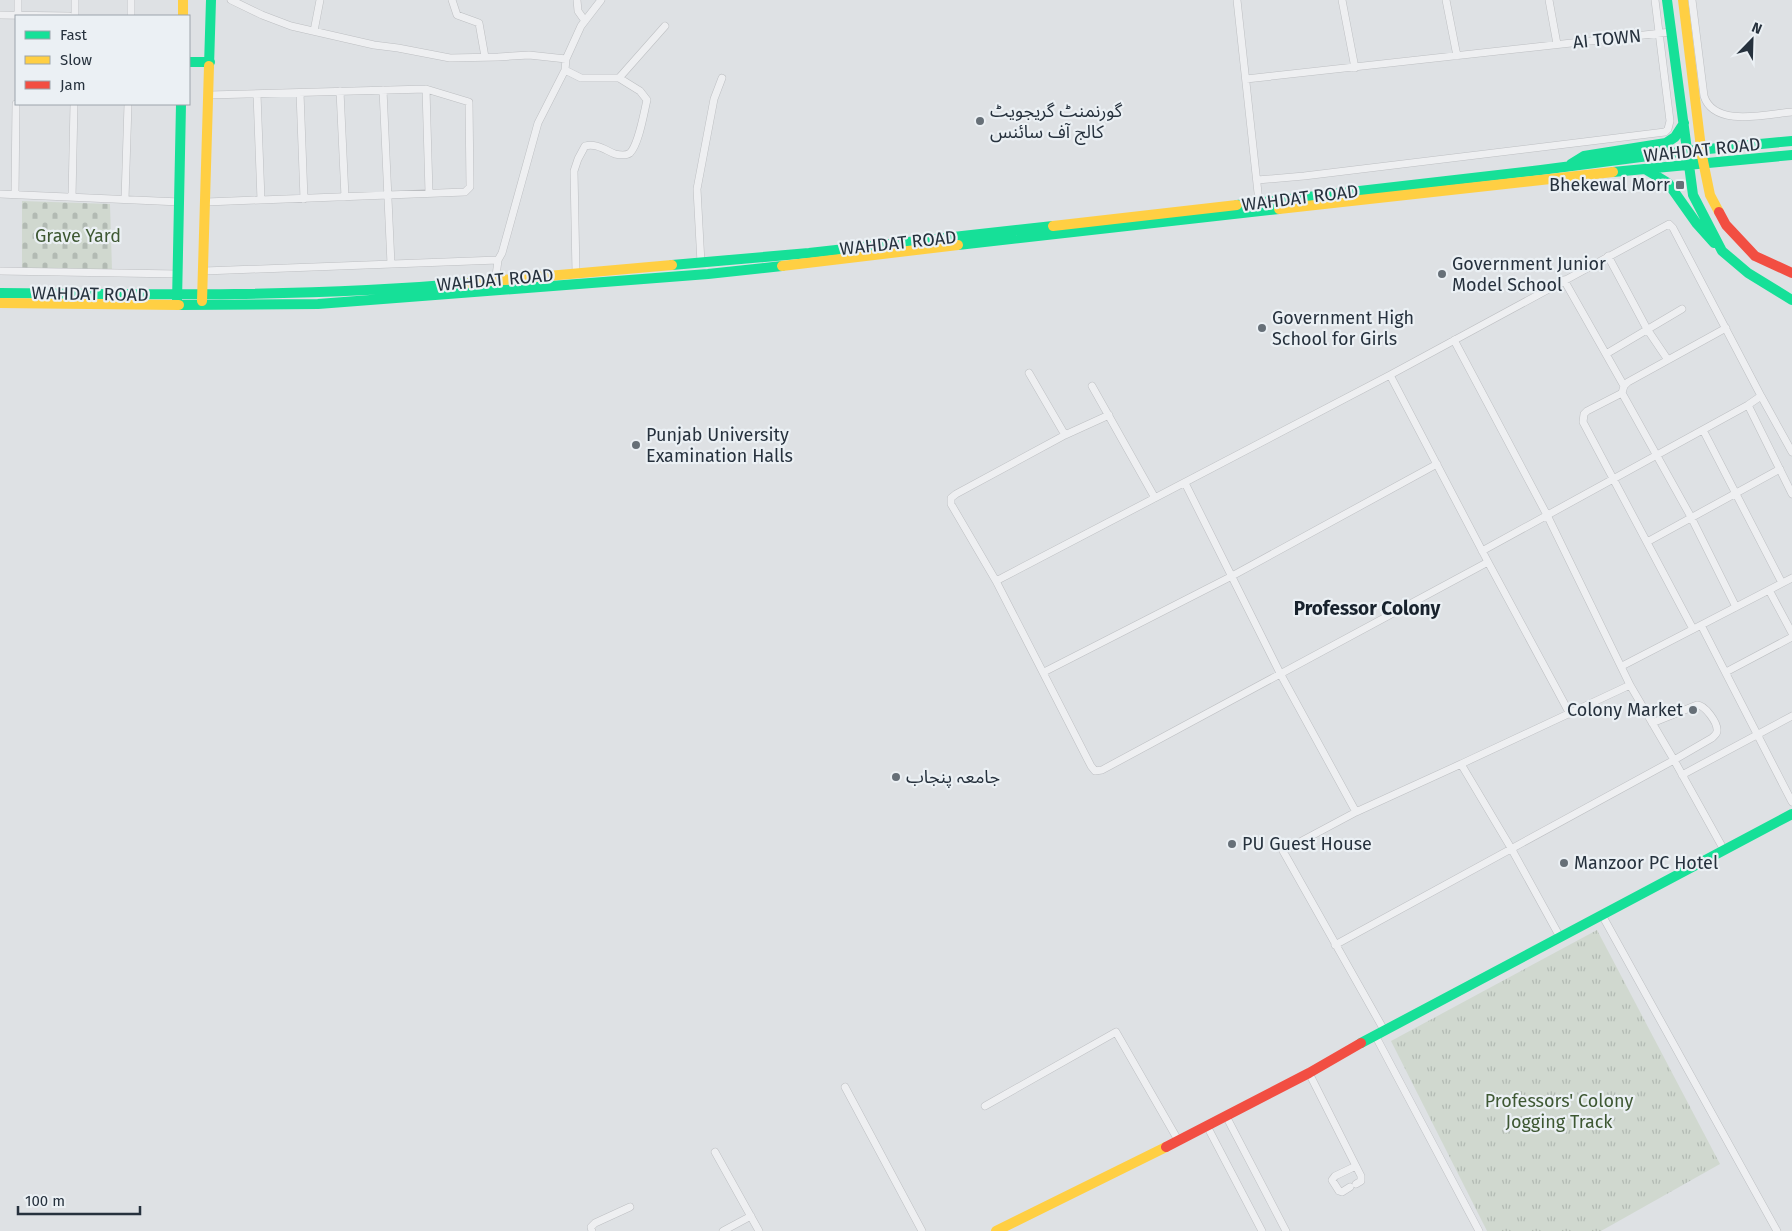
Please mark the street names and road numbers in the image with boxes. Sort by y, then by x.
street label: AI TOWN [1572,24,1642,54]
street label: WAHDAT ROAD [1643,133,1761,167]
street label: WAHDAT ROAD [1240,180,1360,216]
street label: WAHDAT ROAD [839,226,957,260]
street label: WAHDAT ROAD [436,264,554,296]
street label: WAHDAT ROAD [31,282,149,306]

